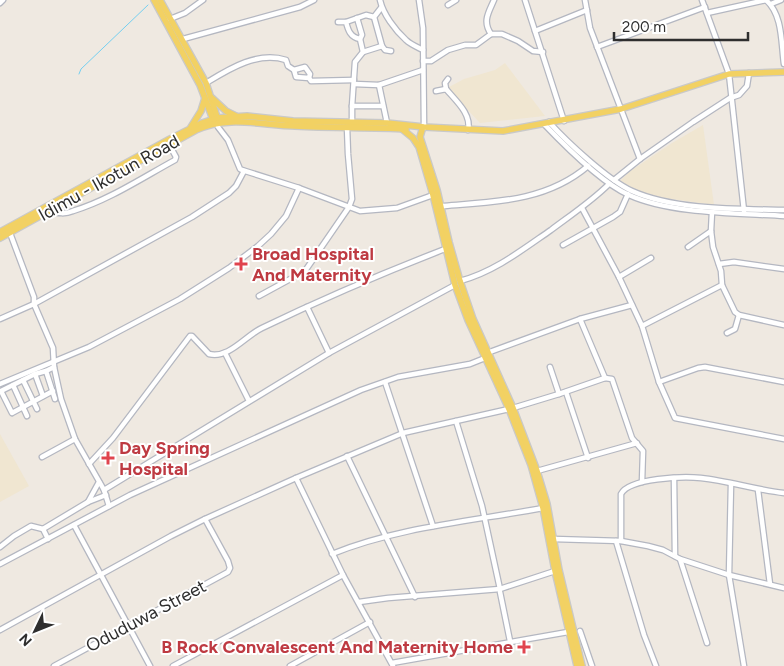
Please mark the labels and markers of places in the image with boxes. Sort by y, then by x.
place label: Broad Hospital And Maternity [252,243,374,286]
marker: Broad Hospital And Maternity [234,257,248,271]
place label: Day Spring Hospital [119,437,210,480]
marker: Day Spring Hospital [101,451,115,465]
place label: B Rock Convalescent And Maternity Home [161,636,513,658]
marker: B Rock Convalescent And Maternity Home [517,640,531,654]

